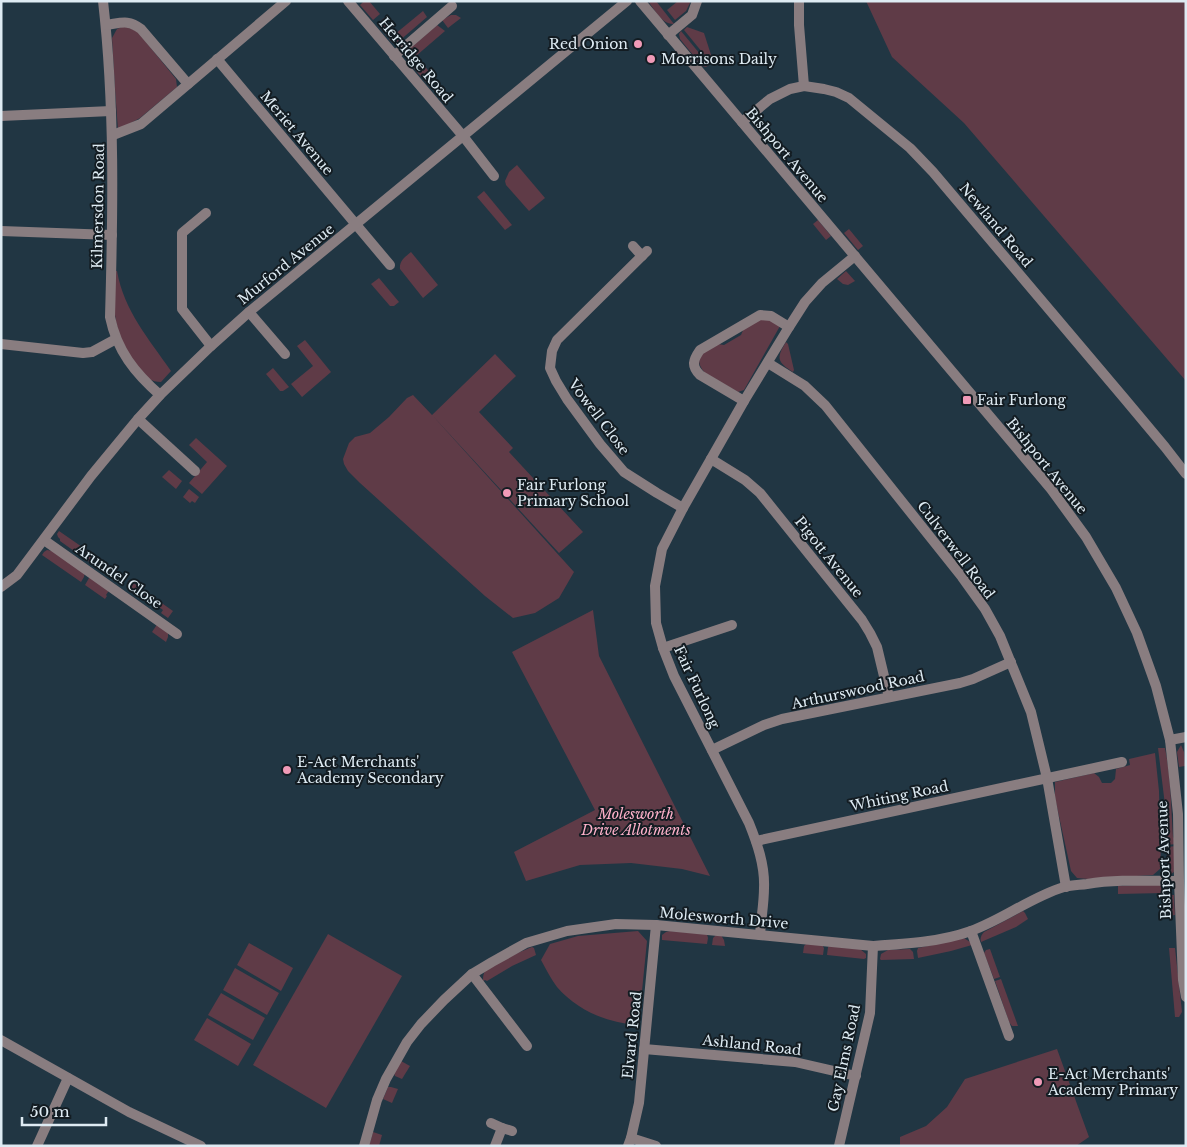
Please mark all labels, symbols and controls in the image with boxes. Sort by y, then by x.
street label: Herridge Road [375,14,457,107]
place label: Red Onion [549,35,628,53]
marker: Red Onion [632,38,644,50]
place label: Morrisons Daily [661,50,777,68]
marker: Morrisons Daily [645,53,657,65]
street label: Meriet Avenue [257,87,337,179]
street label: Bishport Avenue [742,104,832,206]
street label: Kilmersdon Road [88,142,108,269]
street label: Newland Road [955,179,1037,271]
street label: Murford Avenue [234,220,338,308]
street label: Vowell Close [564,375,634,459]
place label: Fair Furlong [977,391,1067,409]
marker: Fair Furlong [961,394,973,406]
street label: Bishport Avenue [1003,414,1091,518]
place label: Fair Furlong Primary School [517,476,630,510]
marker: Fair Furlong Primary School [501,487,513,499]
street label: Culverwell Road [913,497,999,603]
street label: Pigott Avenue [791,513,867,601]
street label: Arundel Close [71,539,166,613]
street label: Fair Furlong [670,643,724,732]
street label: Arthurswood Road [789,667,927,713]
place label: E-Act Merchants' Academy Secondary [296,753,444,787]
marker: E-Act Merchants' Academy Secondary [281,764,293,776]
street label: Whiting Road [847,777,950,815]
street label: Bishport Avenue [1153,800,1175,920]
park label: Molesworth Drive Allotments [580,805,691,839]
street label: Molesworth Drive [659,903,789,933]
street label: Elvard Road [618,990,646,1080]
street label: Gay Elms Road [824,1002,864,1113]
street label: Ashland Road [701,1031,803,1059]
place label: E-Act Merchants' Academy Primary [1047,1065,1178,1099]
marker: E-Act Merchants' Academy Primary [1032,1076,1044,1088]
scale bar [22,1094,106,1126]
text: 50 m [30,1102,70,1121]

